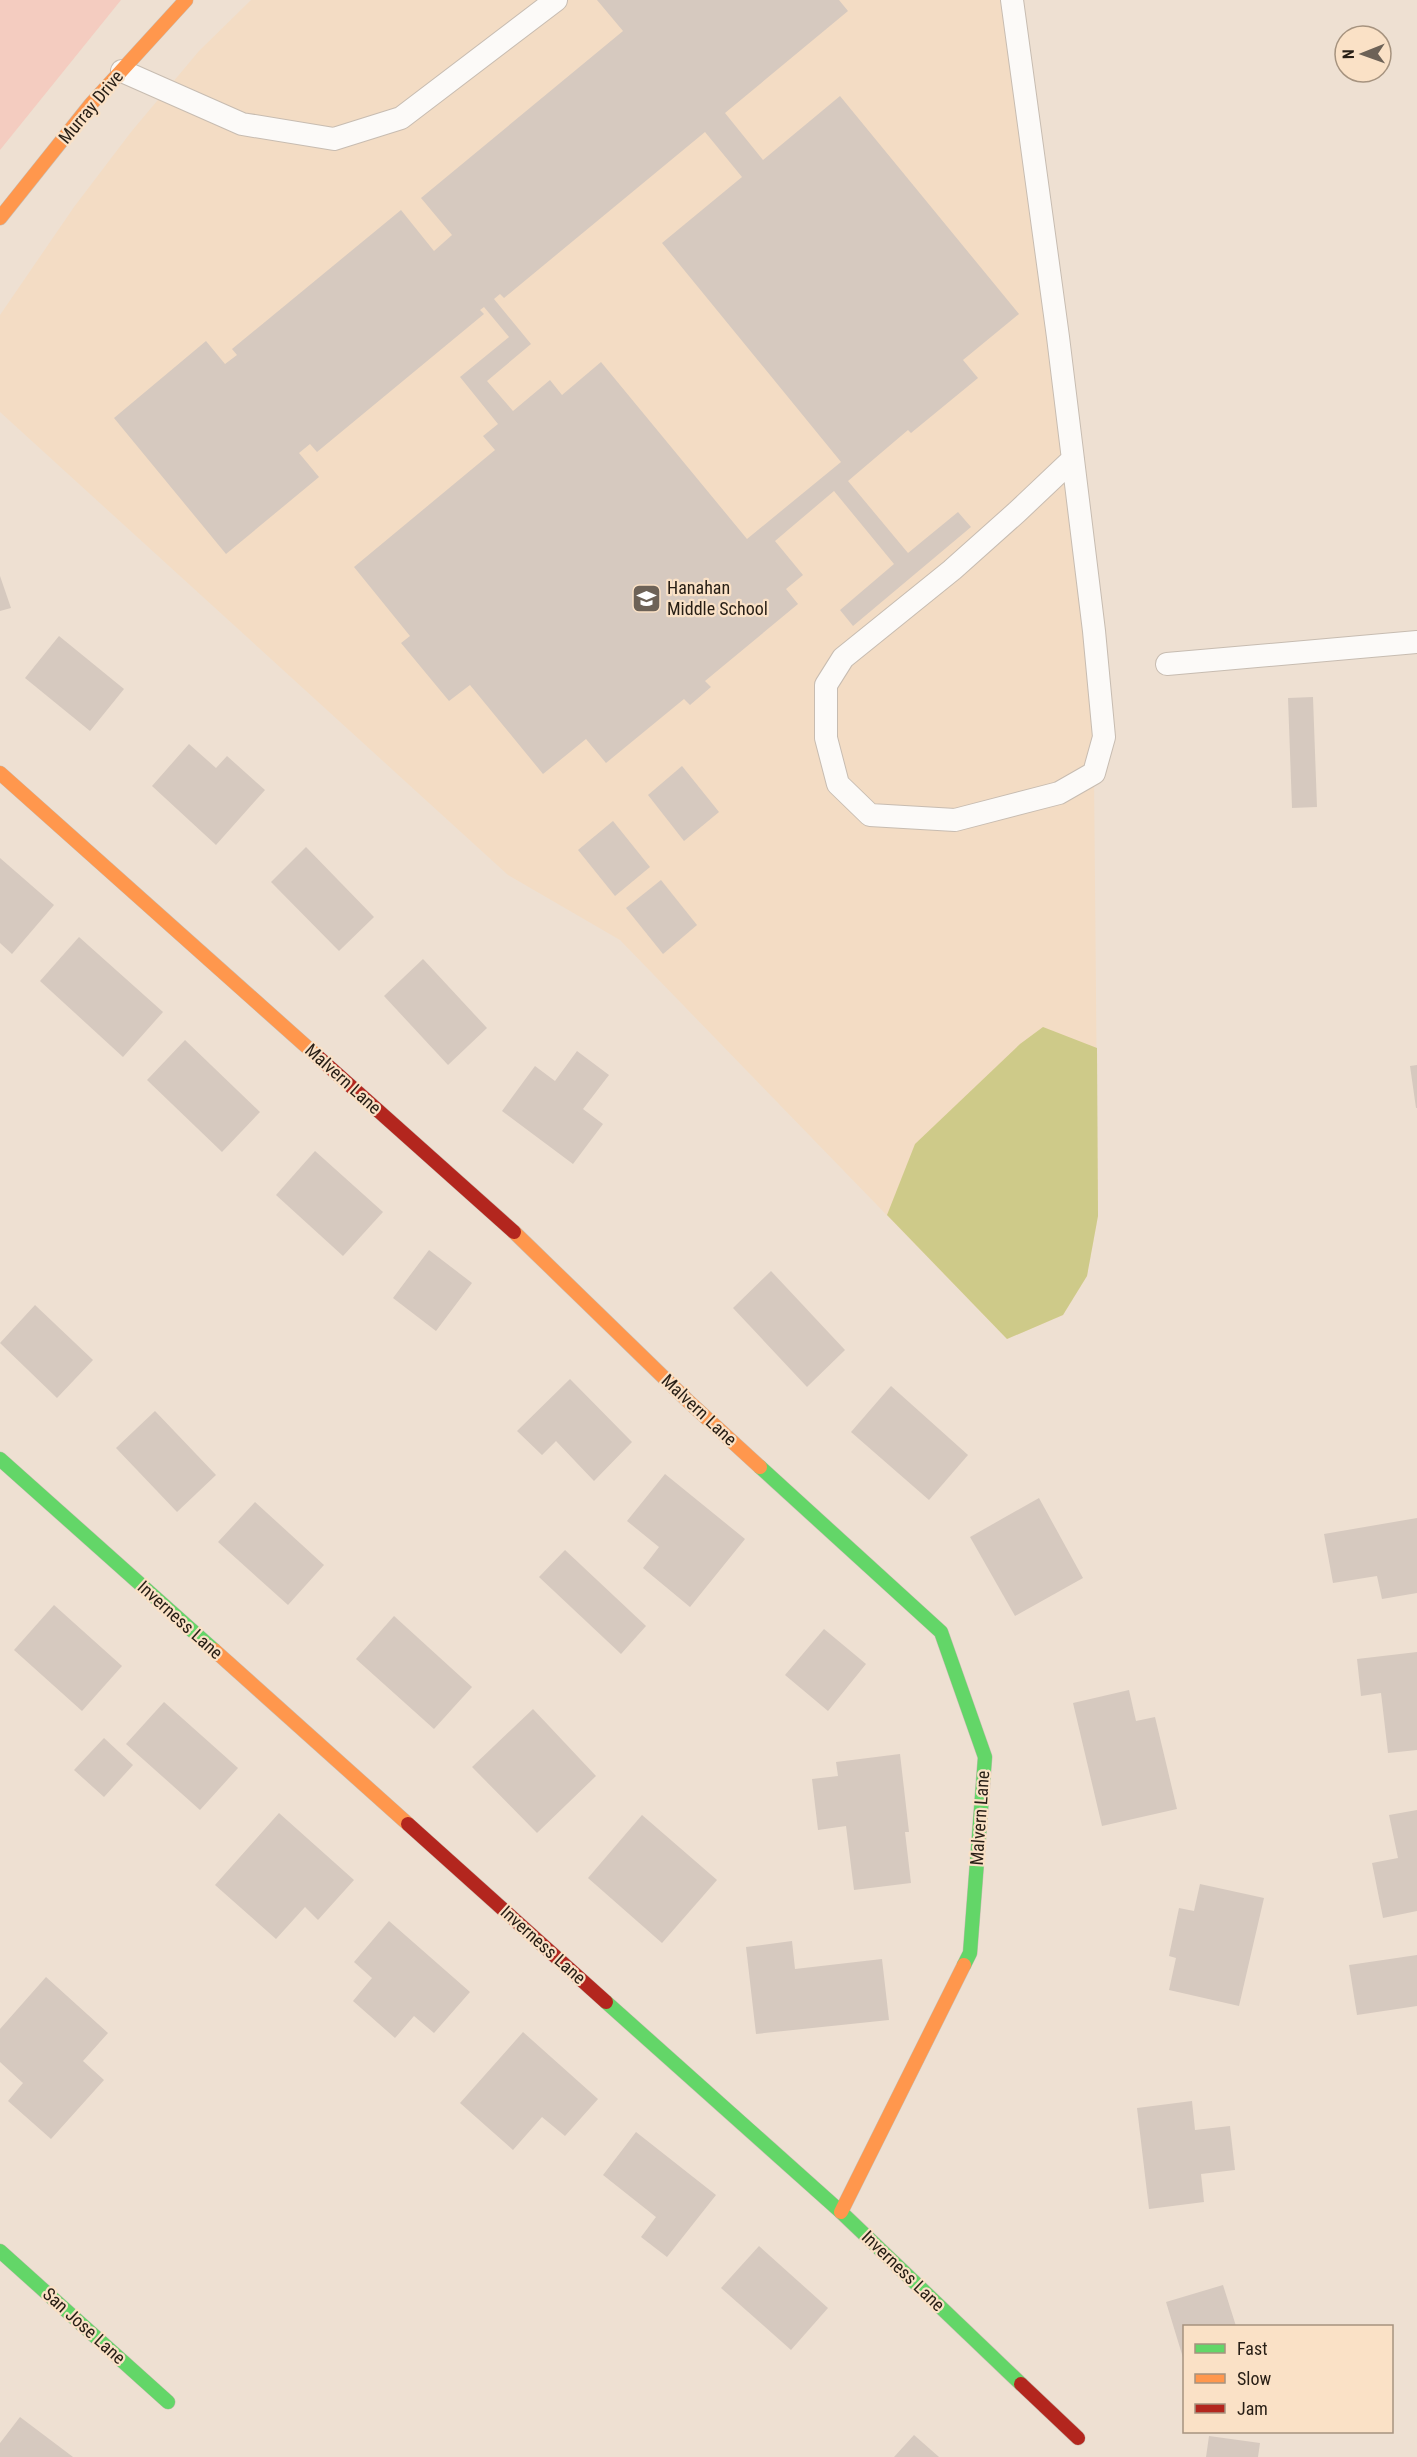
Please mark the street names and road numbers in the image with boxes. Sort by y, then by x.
street label: Murray Drive [54,66,127,147]
street label: Malvern Lane [301,1039,386,1118]
street label: Malvern Lane [657,1370,741,1450]
street label: Inverness Lane [134,1576,227,1663]
street label: Malvern Lane [966,1770,993,1866]
street label: Inverness Lane [497,1901,590,1988]
street label: Inverness Lane [858,2226,949,2315]
street label: San Jose Lane [39,2283,130,2368]

